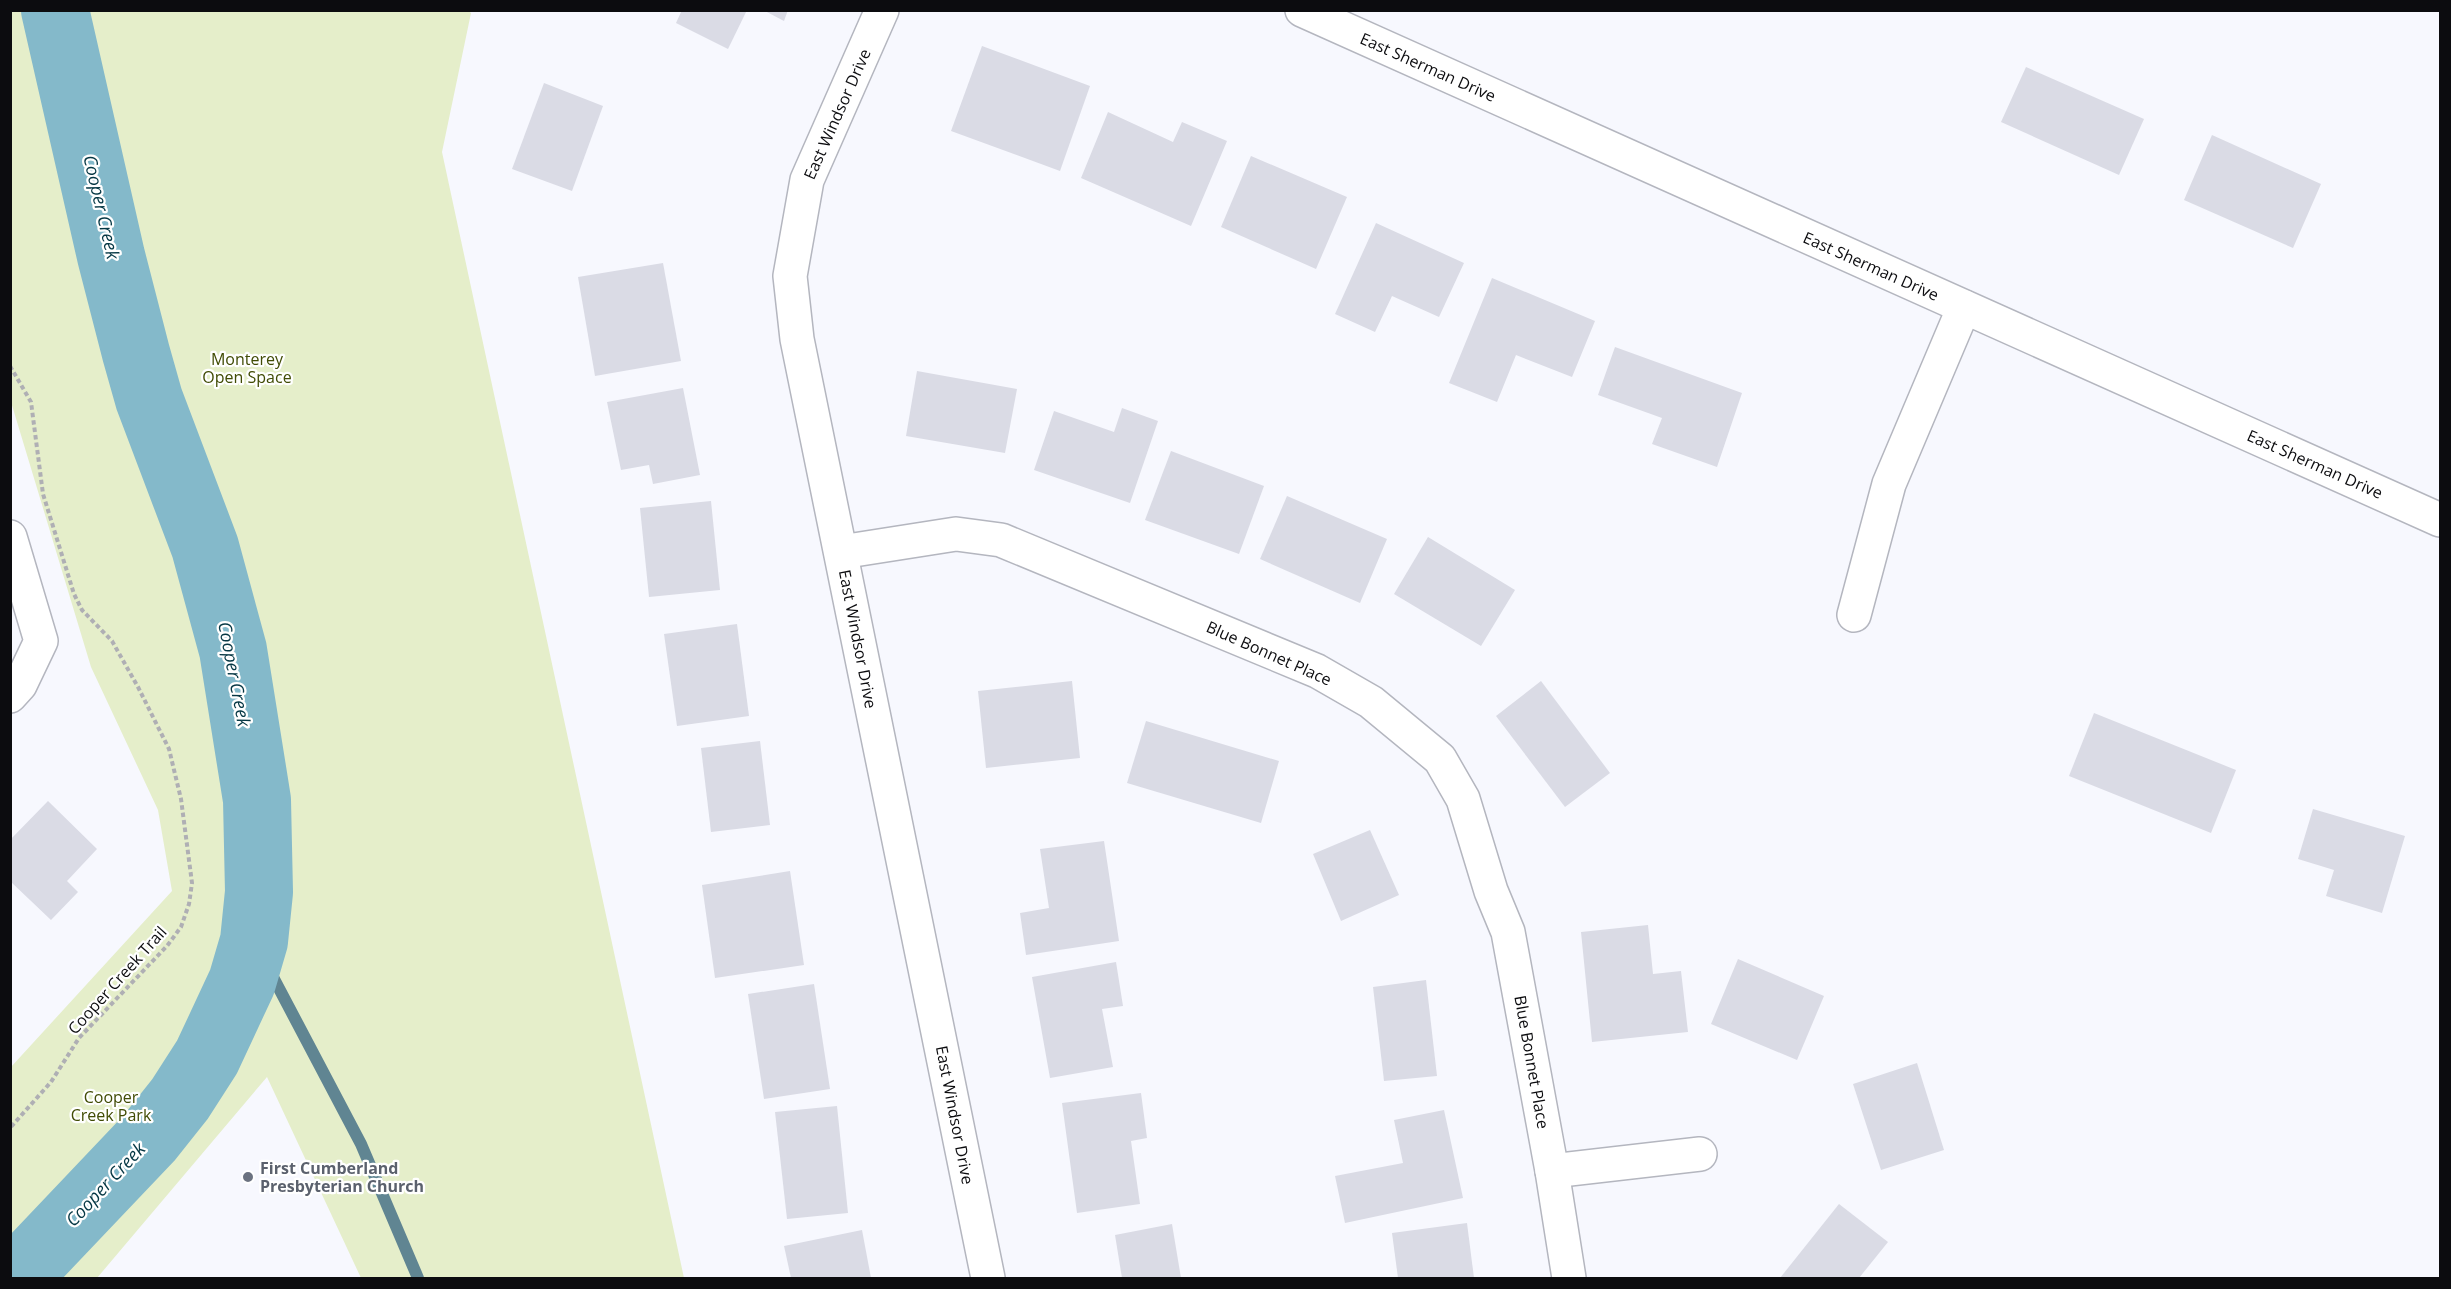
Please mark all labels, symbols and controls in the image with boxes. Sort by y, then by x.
street label: East Sherman Drive [1357,27,1499,107]
street label: East Windsor Drive [798,45,876,183]
water label: Cooper Creek [78,152,126,263]
street label: East Sherman Drive [1800,226,1942,306]
park label: Monterey Open Space [202,348,292,388]
street label: East Sherman Drive [2244,424,2386,504]
street label: East Windsor Drive [834,568,882,710]
street label: Blue Bonnet Place [1203,616,1335,691]
water label: Cooper Creek [213,619,257,730]
street label: Cooper Creek Trail [63,921,171,1039]
street label: Blue Bonnet Place [1509,994,1555,1130]
street label: East Windsor Drive [931,1044,979,1186]
park label: Cooper Creek Park [71,1086,152,1126]
water label: Cooper Creek [60,1136,151,1231]
place label: First Cumberland Presbyterian Church [260,1157,424,1197]
marker: First Cumberland Presbyterian Church [241,1170,255,1184]

